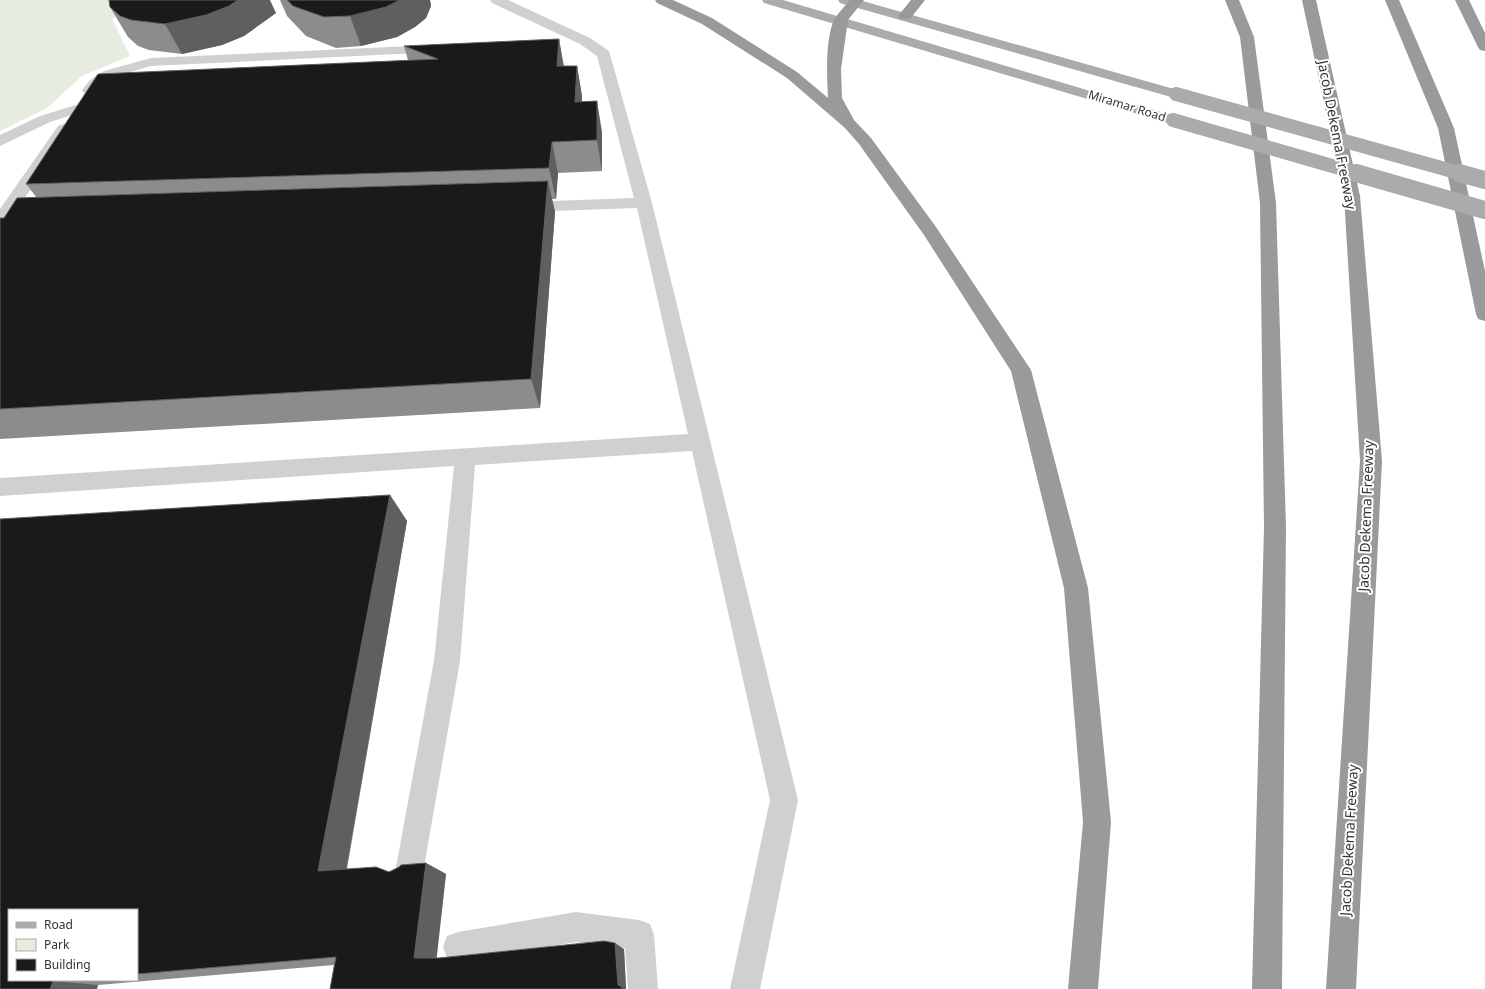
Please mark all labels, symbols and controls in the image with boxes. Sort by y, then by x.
street label: Jacob Dekema Freeway [1313,57,1361,212]
street label: Miramar Road [1086,86,1168,125]
street label: Jacob Dekema Freeway [1353,439,1378,594]
street label: Jacob Dekema Freeway [1335,763,1362,918]
legend [8,909,138,981]
text: Road [44,916,73,933]
text: Park [44,936,70,953]
text: Building [44,956,91,973]

